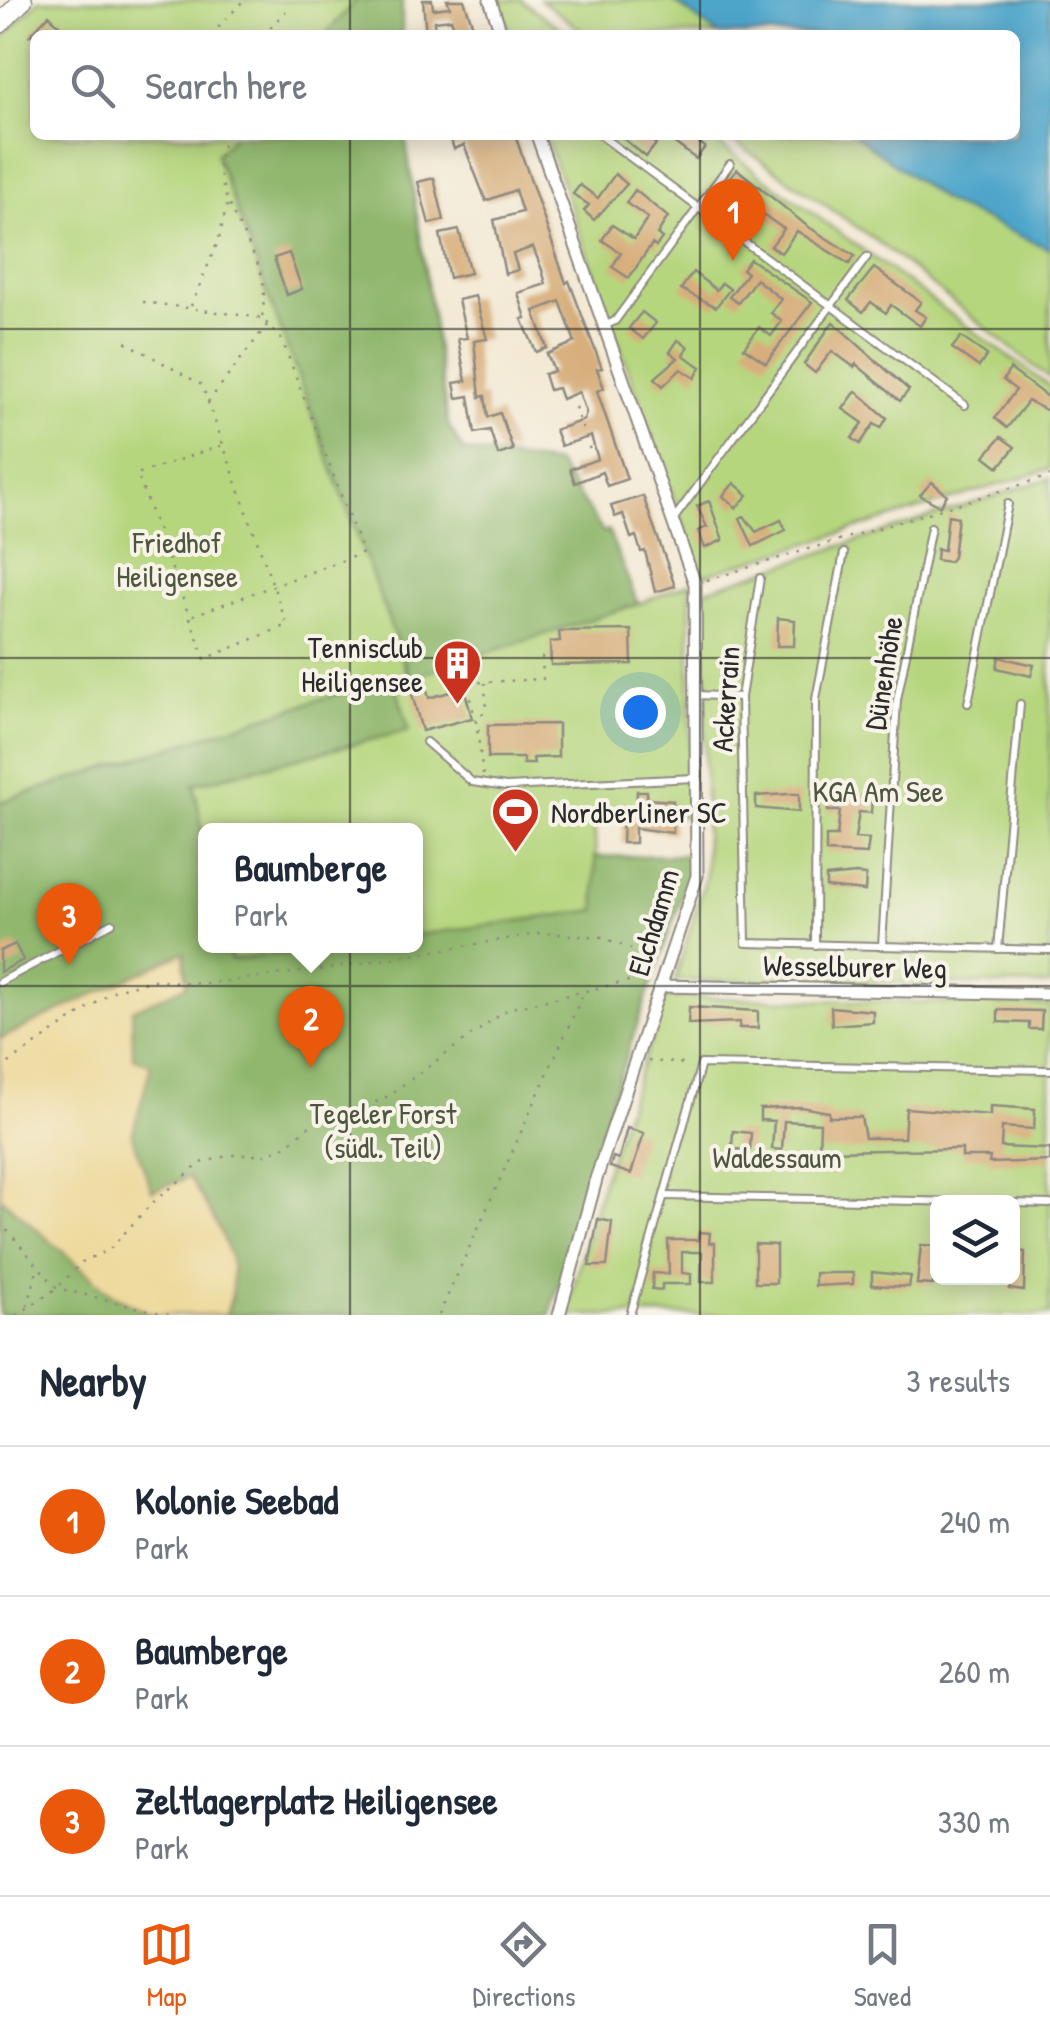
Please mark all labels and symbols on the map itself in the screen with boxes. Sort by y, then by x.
pin: 1 [700,178,766,261]
park label: Friedhof Heiligensee [116,522,238,596]
street label: Dünenhöhe [854,613,912,733]
place label: Tennisclub Heiligensee [301,627,423,701]
building icon: Tennisclub Heiligensee [432,638,484,706]
street label: Ackerrain [701,645,749,753]
your location [615,687,666,738]
park label: KGA Am See [812,771,944,811]
sports icon: Nordberliner SC [490,786,542,854]
place label: Nordberliner SC [551,792,727,832]
street label: Elchdamm [618,864,688,980]
pin: 3 [36,882,102,965]
street label: Wesselburer Weg [763,944,947,988]
pin: 2 [278,986,344,1068]
park label: Tegeler Forst (südl. Teil) [310,1093,457,1167]
park label: Waldessaum [712,1137,842,1177]

